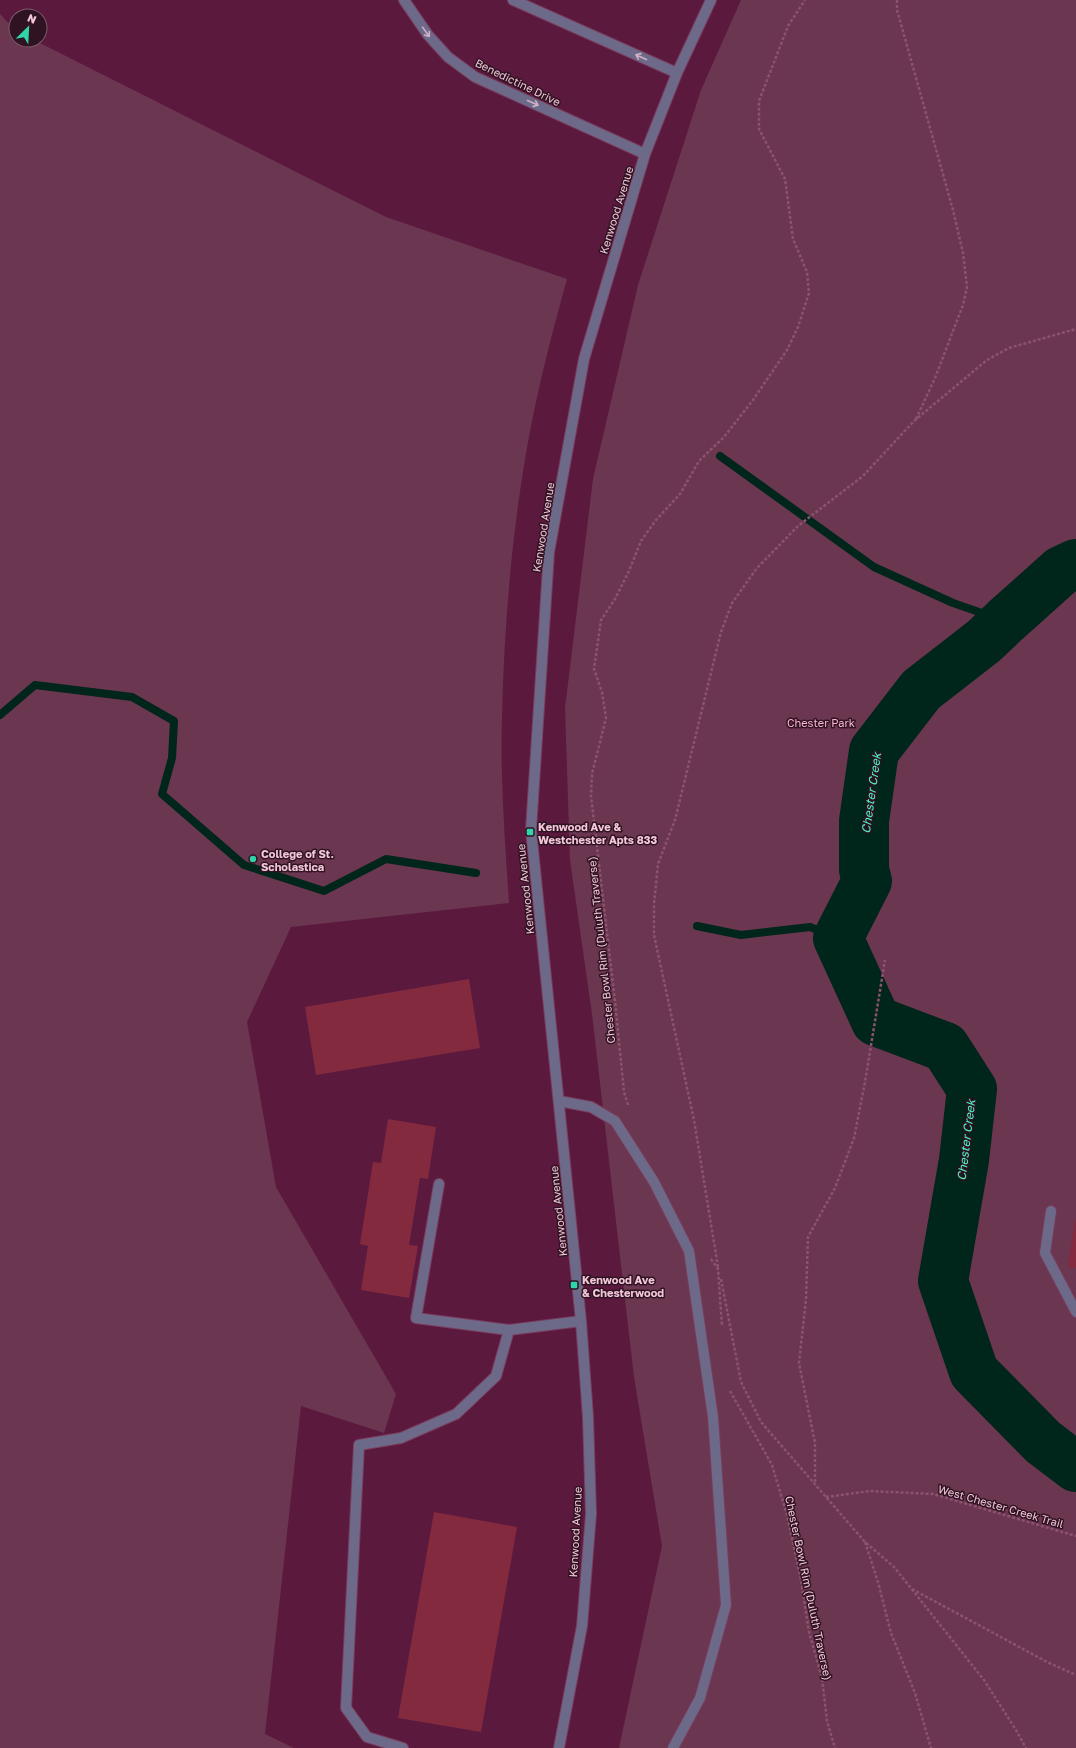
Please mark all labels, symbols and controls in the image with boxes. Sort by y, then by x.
north arrow [8,8,48,48]
text: N [26,11,39,26]
one-way arrow [422,27,431,38]
one-way arrow [635,53,647,60]
street label: Benedictine Drive [473,56,563,108]
one-way arrow [526,100,538,108]
street label: Kenwood Avenue [597,165,635,255]
street label: Kenwood Avenue [529,481,557,573]
park label: Chester Park [787,716,855,729]
water label: Chester Creek [858,750,884,835]
place label: Kenwood Ave & Westchester Apts 833 [538,820,658,846]
marker: Kenwood Ave & Westchester Apts 833 [525,827,535,837]
street label: Kenwood Avenue [514,843,536,935]
place label: College of St. Scholastica [261,847,334,873]
marker: College of St. Scholastica [248,854,258,864]
street label: Chester Bowl Rim (Duluth Traverse) [585,856,617,1044]
water label: Chester Creek [954,1097,979,1181]
street label: Kenwood Avenue [547,1165,569,1257]
place label: Kenwood Ave & Chesterwood [582,1273,664,1299]
marker: Kenwood Ave & Chesterwood [569,1280,579,1290]
street label: West Chester Creek Trail [937,1482,1066,1530]
street label: Kenwood Avenue [566,1486,584,1578]
street label: Chester Bowl Rim (Duluth Traverse) [783,1495,835,1681]

